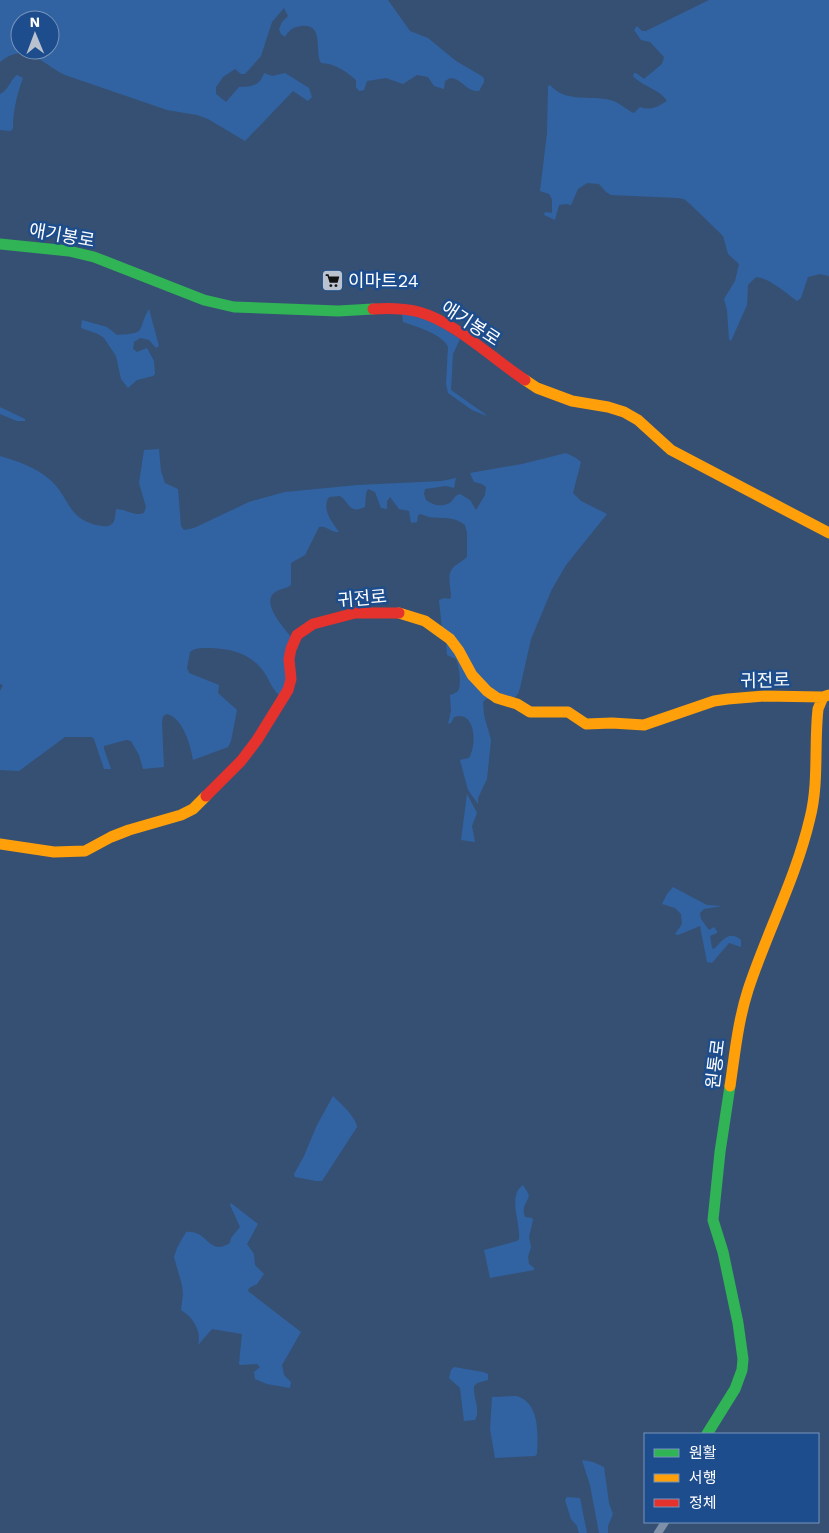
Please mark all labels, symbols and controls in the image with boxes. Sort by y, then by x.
north arrow [10,10,60,60]
text: N [29,14,40,30]
street label: 애기봉로 [28,219,96,251]
supermarket icon: 이마트24 [320,268,344,292]
place label: 이마트24 [348,270,419,291]
street label: 애기봉로 [438,296,504,350]
street label: 귀전로 [336,585,388,611]
street label: 귀전로 [740,669,790,691]
street label: 원통로 [702,1038,728,1090]
legend [644,1433,819,1523]
text: 원활 [689,1444,717,1462]
text: 서행 [689,1469,717,1487]
text: 정체 [689,1494,717,1512]

